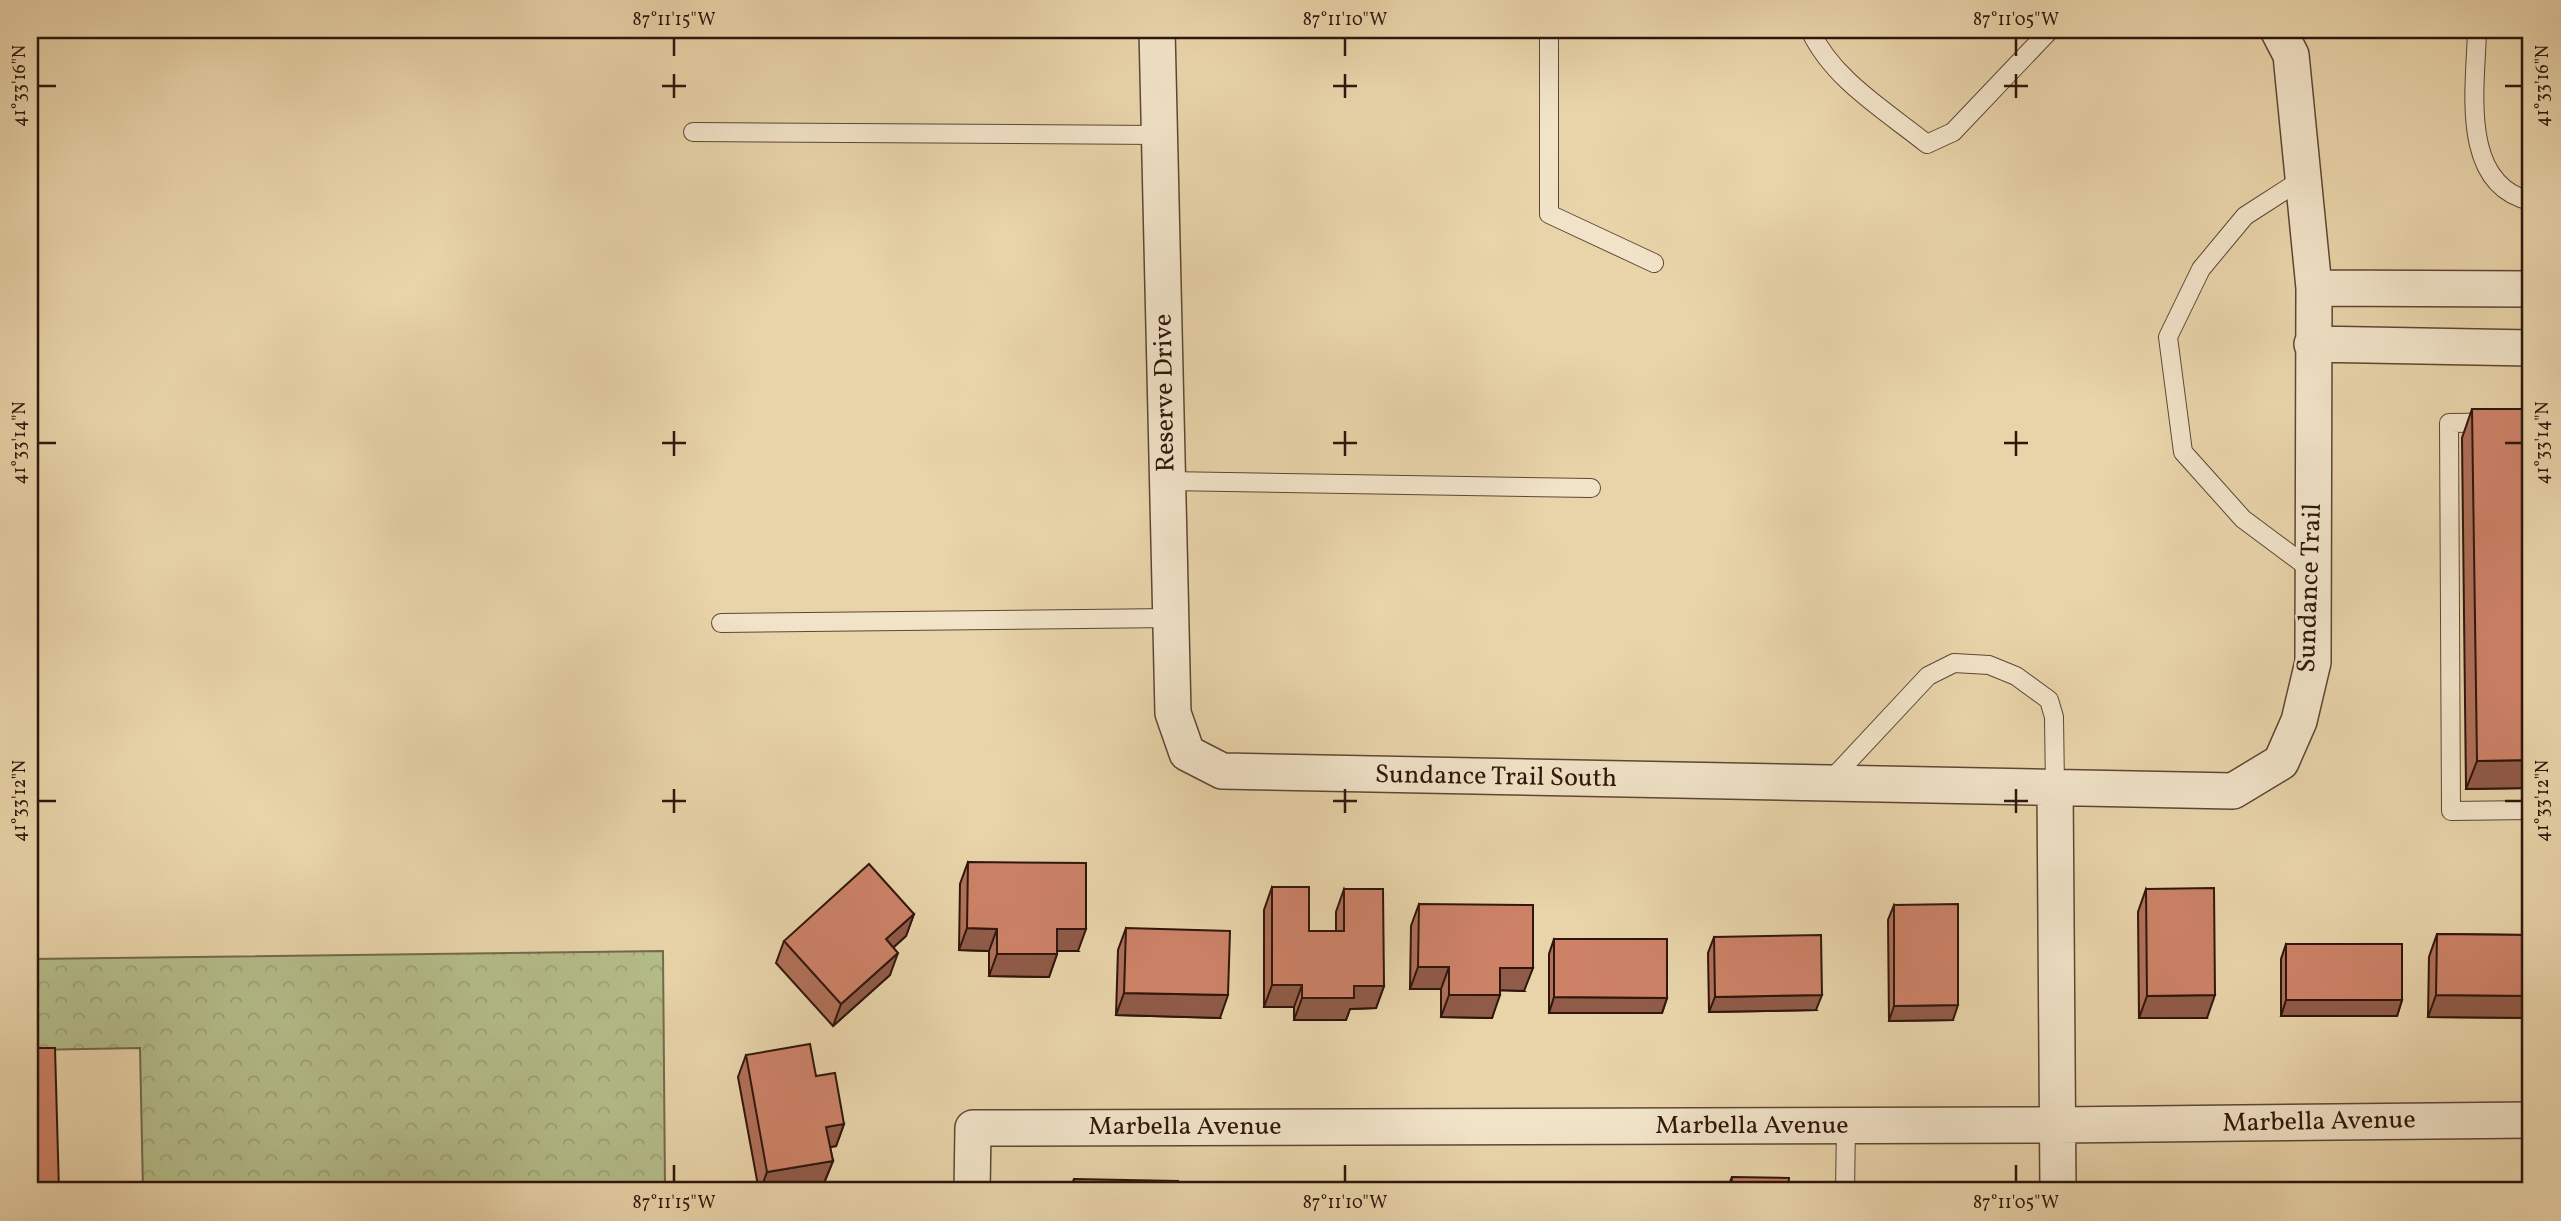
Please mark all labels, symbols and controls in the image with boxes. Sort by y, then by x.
text: 87°11'15"W [633,8,715,33]
text: 87°11'10"W [1303,8,1387,33]
text: 87°11'05"W [1973,8,2059,33]
text: 41°33'16"N [8,45,33,127]
text: 41°33'16"N [2531,45,2556,127]
street label: Reserve Drive [1146,313,1184,473]
text: 41°33'14"N [8,401,33,485]
text: 41°33'14"N [2531,401,2556,485]
street label: Sundance Trail [2289,503,2331,673]
street label: Sundance Trail South [1375,757,1617,797]
text: 41°33'12"N [8,760,33,842]
text: 41°33'12"N [2531,760,2556,842]
street label: Marbella Avenue [2222,1102,2416,1142]
street label: Marbella Avenue [1655,1108,1849,1144]
street label: Marbella Avenue [1088,1109,1282,1145]
text: 87°11'15"W [633,1191,715,1216]
text: 87°11'10"W [1303,1191,1387,1216]
text: 87°11'05"W [1973,1191,2059,1216]

